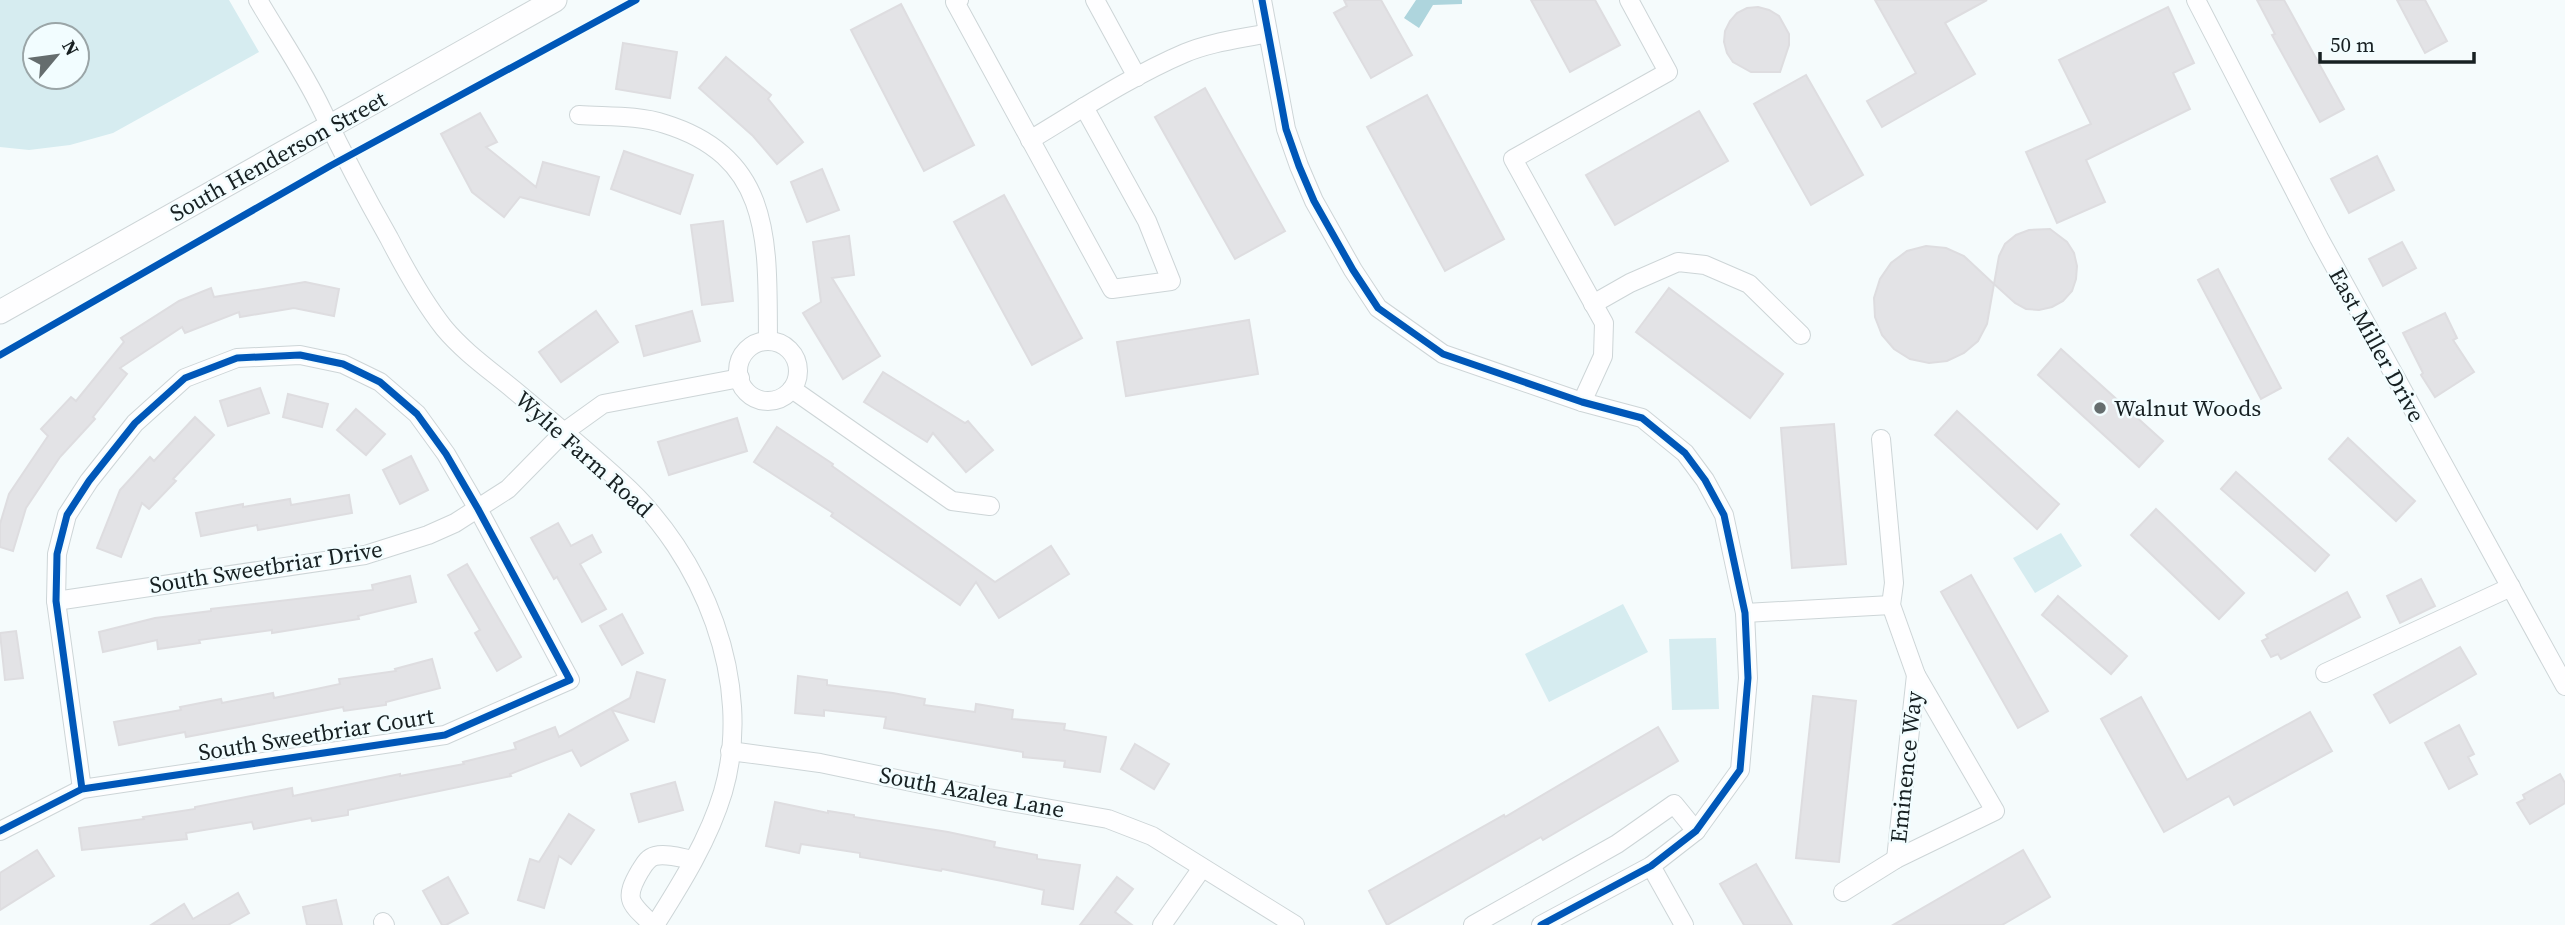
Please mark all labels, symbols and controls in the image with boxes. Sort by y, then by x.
north arrow [21,21,91,91]
scale bar [2320,21,2474,65]
text: 50 m [2330,30,2375,59]
text: N [56,35,86,60]
street label: South Henderson Street [164,83,393,229]
street label: East Miller Drive [2321,262,2433,428]
street label: Wylie Farm Road [508,383,660,525]
place label: Walnut Woods [2114,392,2261,424]
marker: Walnut Woods [2092,400,2108,416]
street label: South Sweetbriar Drive [147,533,385,601]
street label: Eminence Way [1882,689,1930,844]
street label: South Sweetbriar Court [196,699,437,768]
street label: South Azalea Lane [877,758,1067,826]

